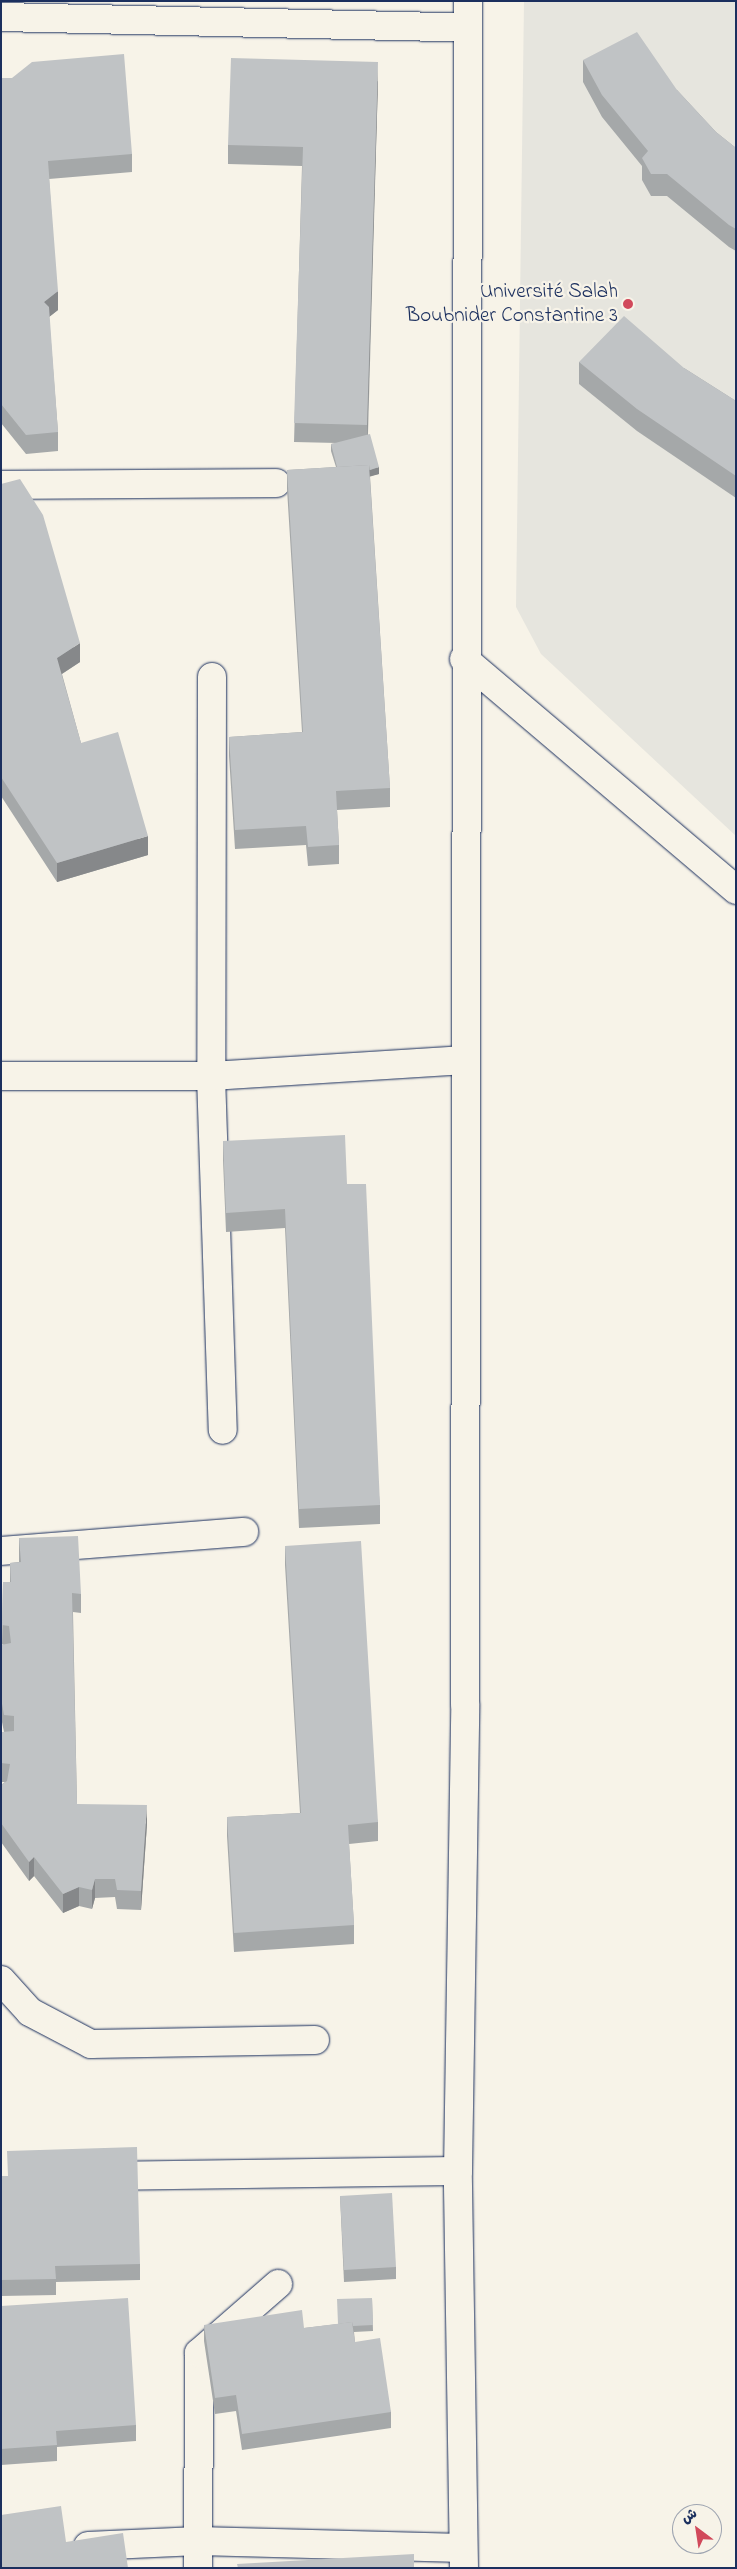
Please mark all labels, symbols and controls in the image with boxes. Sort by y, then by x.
place label: Université Salah Boubnider Constantine 3 [406,279,618,329]
marker: Université Salah Boubnider Constantine 3 [622,298,634,310]
north arrow [672,2504,722,2554]
text: ش [678,2504,702,2530]

